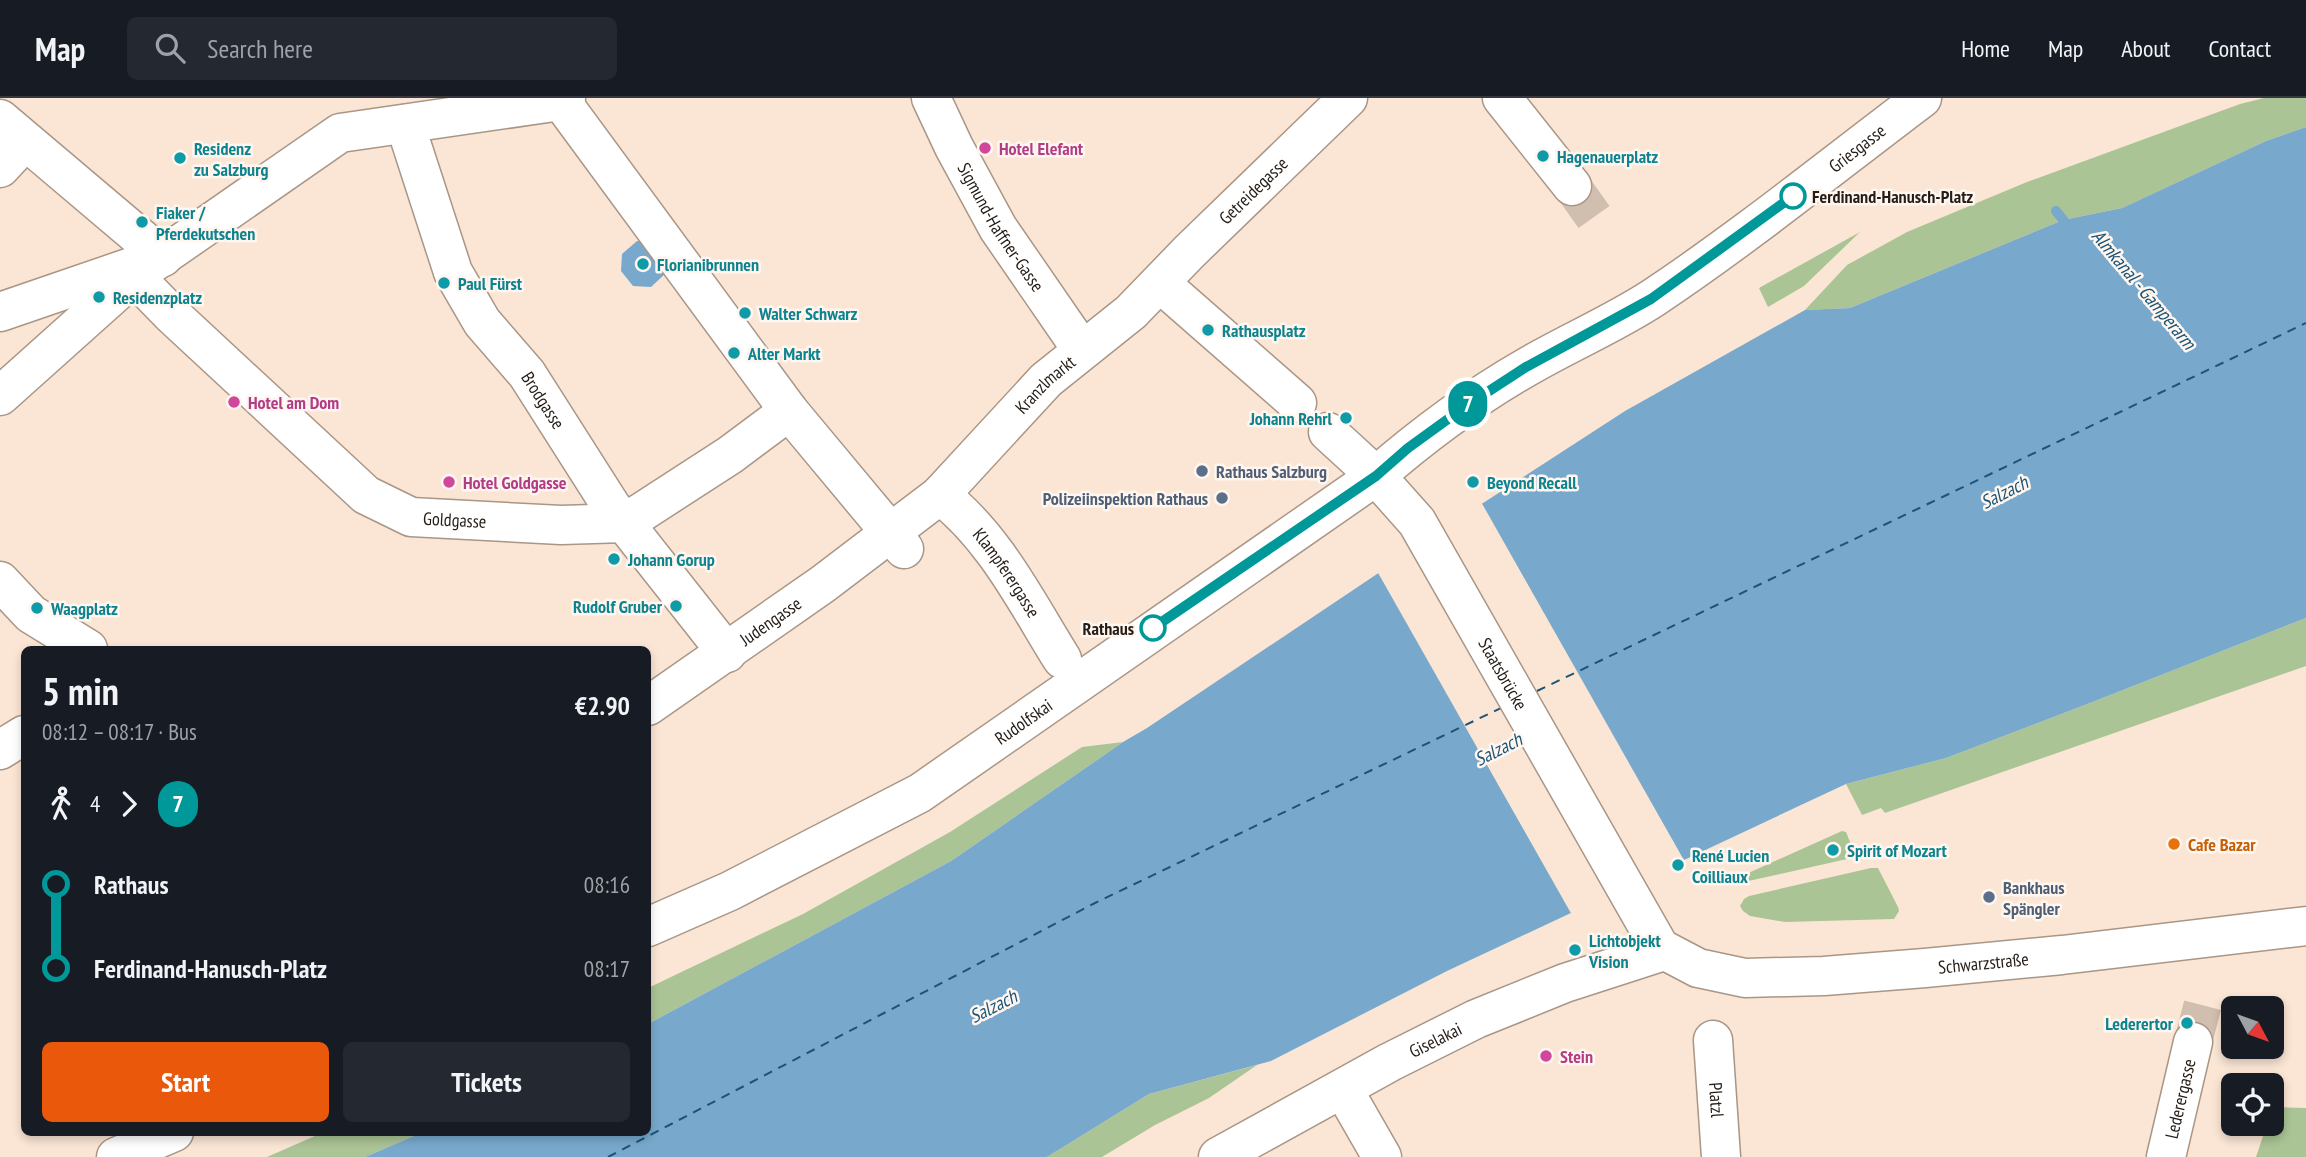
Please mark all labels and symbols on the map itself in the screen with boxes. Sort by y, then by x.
street label: Griesgasse [1824,119,1890,177]
place label: Residenz zu Salzburg [194,137,268,181]
place label: Hotel Elefant [999,137,1084,160]
marker: Hotel Elefant [977,140,993,156]
place label: Hagenauerplatz [1557,145,1658,168]
marker: Hagenauerplatz [1535,148,1551,164]
marker: Residenz zu Salzburg [172,150,188,166]
street label: Getreidegasse [1214,151,1292,229]
street label: Sigmund-Haffner-Gasse [953,158,1050,296]
marker: Ferdinand-Hanusch-Platz [1780,183,1806,209]
place label: Ferdinand-Hanusch-Platz [1812,185,1973,208]
place label: Fiaker / Pferdekutschen [156,201,255,245]
marker: Fiaker / Pferdekutschen [134,214,150,230]
water label: Almkanal - Gamperarm [2087,224,2202,355]
place label: Florianibrunnen [657,253,759,276]
marker: Florianibrunnen [635,256,651,272]
place label: Paul Fürst [458,272,523,295]
marker: Paul Fürst [436,275,452,291]
place label: Residenzplatz [113,286,202,309]
marker: Residenzplatz [91,289,107,305]
place label: Walter Schwarz [758,302,858,325]
marker: Walter Schwarz [737,305,753,321]
place label: Rathausplatz [1222,319,1306,342]
marker: Rathausplatz [1200,322,1216,338]
place label: Alter Markt [747,342,821,365]
marker: Alter Markt [726,345,742,361]
street label: Kranzlmarkt [1010,350,1080,418]
street label: Brodgasse [517,367,570,433]
line badge: 7 [1445,381,1491,427]
place label: Hotel am Dom [248,391,339,414]
marker: Hotel am Dom [226,394,242,410]
place label: Johann Rehrl [1249,407,1333,430]
marker: Johann Rehrl [1338,410,1354,426]
place label: Rathaus Salzburg [1216,460,1327,483]
marker: Rathaus Salzburg [1194,463,1210,479]
water label: Salzach [1976,469,2033,514]
place label: Hotel Goldgasse [463,471,567,494]
place label: Beyond Recall [1487,471,1577,494]
marker: Hotel Goldgasse [441,474,457,490]
marker: Beyond Recall [1465,474,1481,490]
place label: Polizeiinspektion Rathaus [1043,487,1208,510]
marker: Polizeiinspektion Rathaus [1214,490,1230,506]
street label: Goldgasse [423,506,487,533]
street label: Klampferergasse [968,523,1046,621]
place label: Johann Gorup [627,548,715,571]
marker: Johann Gorup [606,551,622,567]
street label: Judengasse [734,591,805,651]
place label: Rudolf Gruber [573,595,663,618]
place label: Waagplatz [50,597,118,620]
marker: Rudolf Gruber [668,598,684,614]
marker: Waagplatz [29,600,45,616]
marker: Rathaus [1140,615,1166,641]
place label: Rathaus [1082,617,1134,640]
street label: Staatsbrücke [1474,633,1533,714]
street label: Rudolfskai [990,693,1056,749]
water label: Salzach [1470,726,1527,771]
place label: Cafe Bazar [2188,833,2256,856]
marker: Cafe Bazar [2166,836,2182,852]
place label: Spirit of Mozart [1847,839,1947,862]
marker: Spirit of Mozart [1825,842,1841,858]
place label: René Lucien Coilliaux [1692,844,1769,888]
marker: René Lucien Coilliaux [1670,857,1686,873]
place label: Bankhaus Spängler [2003,876,2065,920]
marker: Bankhaus Spängler [1981,889,1997,905]
place label: Lichtobjekt Vision [1588,929,1661,973]
marker: Lichtobjekt Vision [1567,942,1583,958]
street label: Schwarzstraße [1937,947,2030,978]
water label: Salzach [965,983,1022,1028]
north arrow [2221,996,2284,1059]
place label: Lederertor [2105,1012,2174,1035]
marker: Lederertor [2179,1015,2195,1031]
street label: Giselakai [1405,1017,1465,1062]
place label: Stein [1560,1045,1593,1068]
marker: Stein [1538,1048,1554,1064]
street label: Lederergasse [2159,1056,2200,1141]
street label: Platzl [1704,1082,1730,1119]

